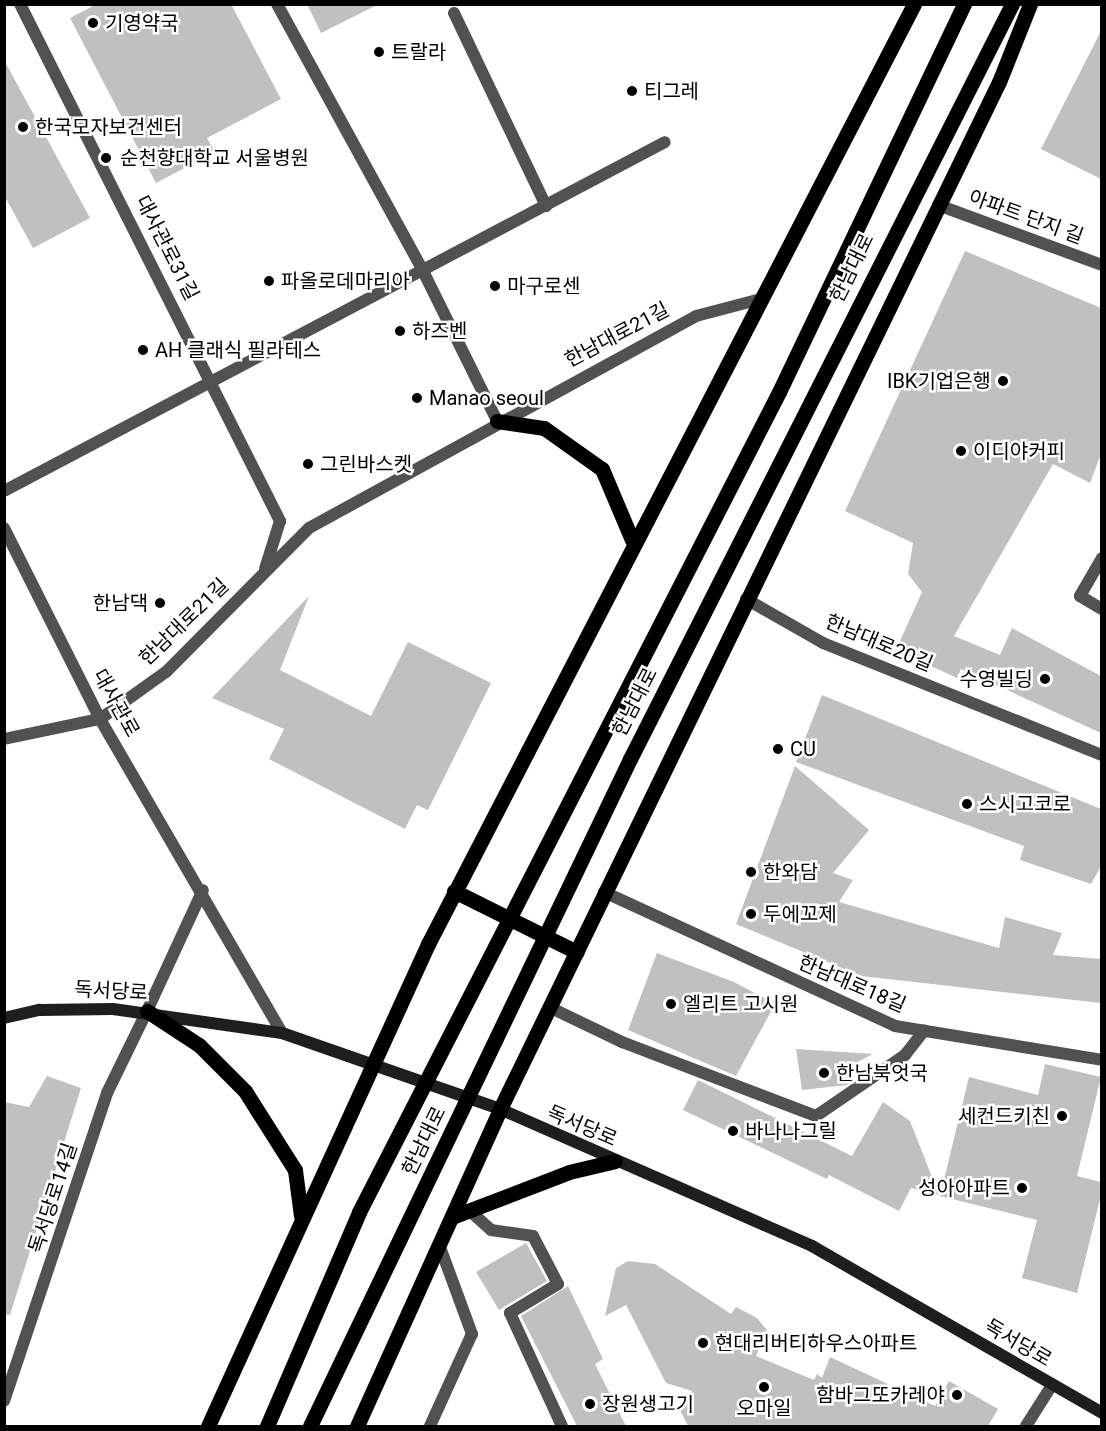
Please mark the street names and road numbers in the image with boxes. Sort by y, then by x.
street label: 아파트 단지 길 [965,185,1087,249]
street label: 대사관로31길 [130,192,204,304]
street label: 한남대로 [825,230,879,306]
street label: 한남대로21길 [561,298,673,372]
street label: 한남대로21길 [134,574,234,670]
street label: 한남대로20길 [822,610,936,676]
street label: 한남대로 [608,664,662,740]
street label: 대사관로 [88,665,144,741]
street label: 한남대로18길 [795,951,909,1017]
street label: 독서당로 [74,977,148,1005]
street label: 독서당로 [543,1101,621,1151]
street label: 한남대로 [397,1103,451,1179]
street label: 독서당로14길 [24,1140,82,1256]
street label: 독서당로 [980,1314,1056,1372]

